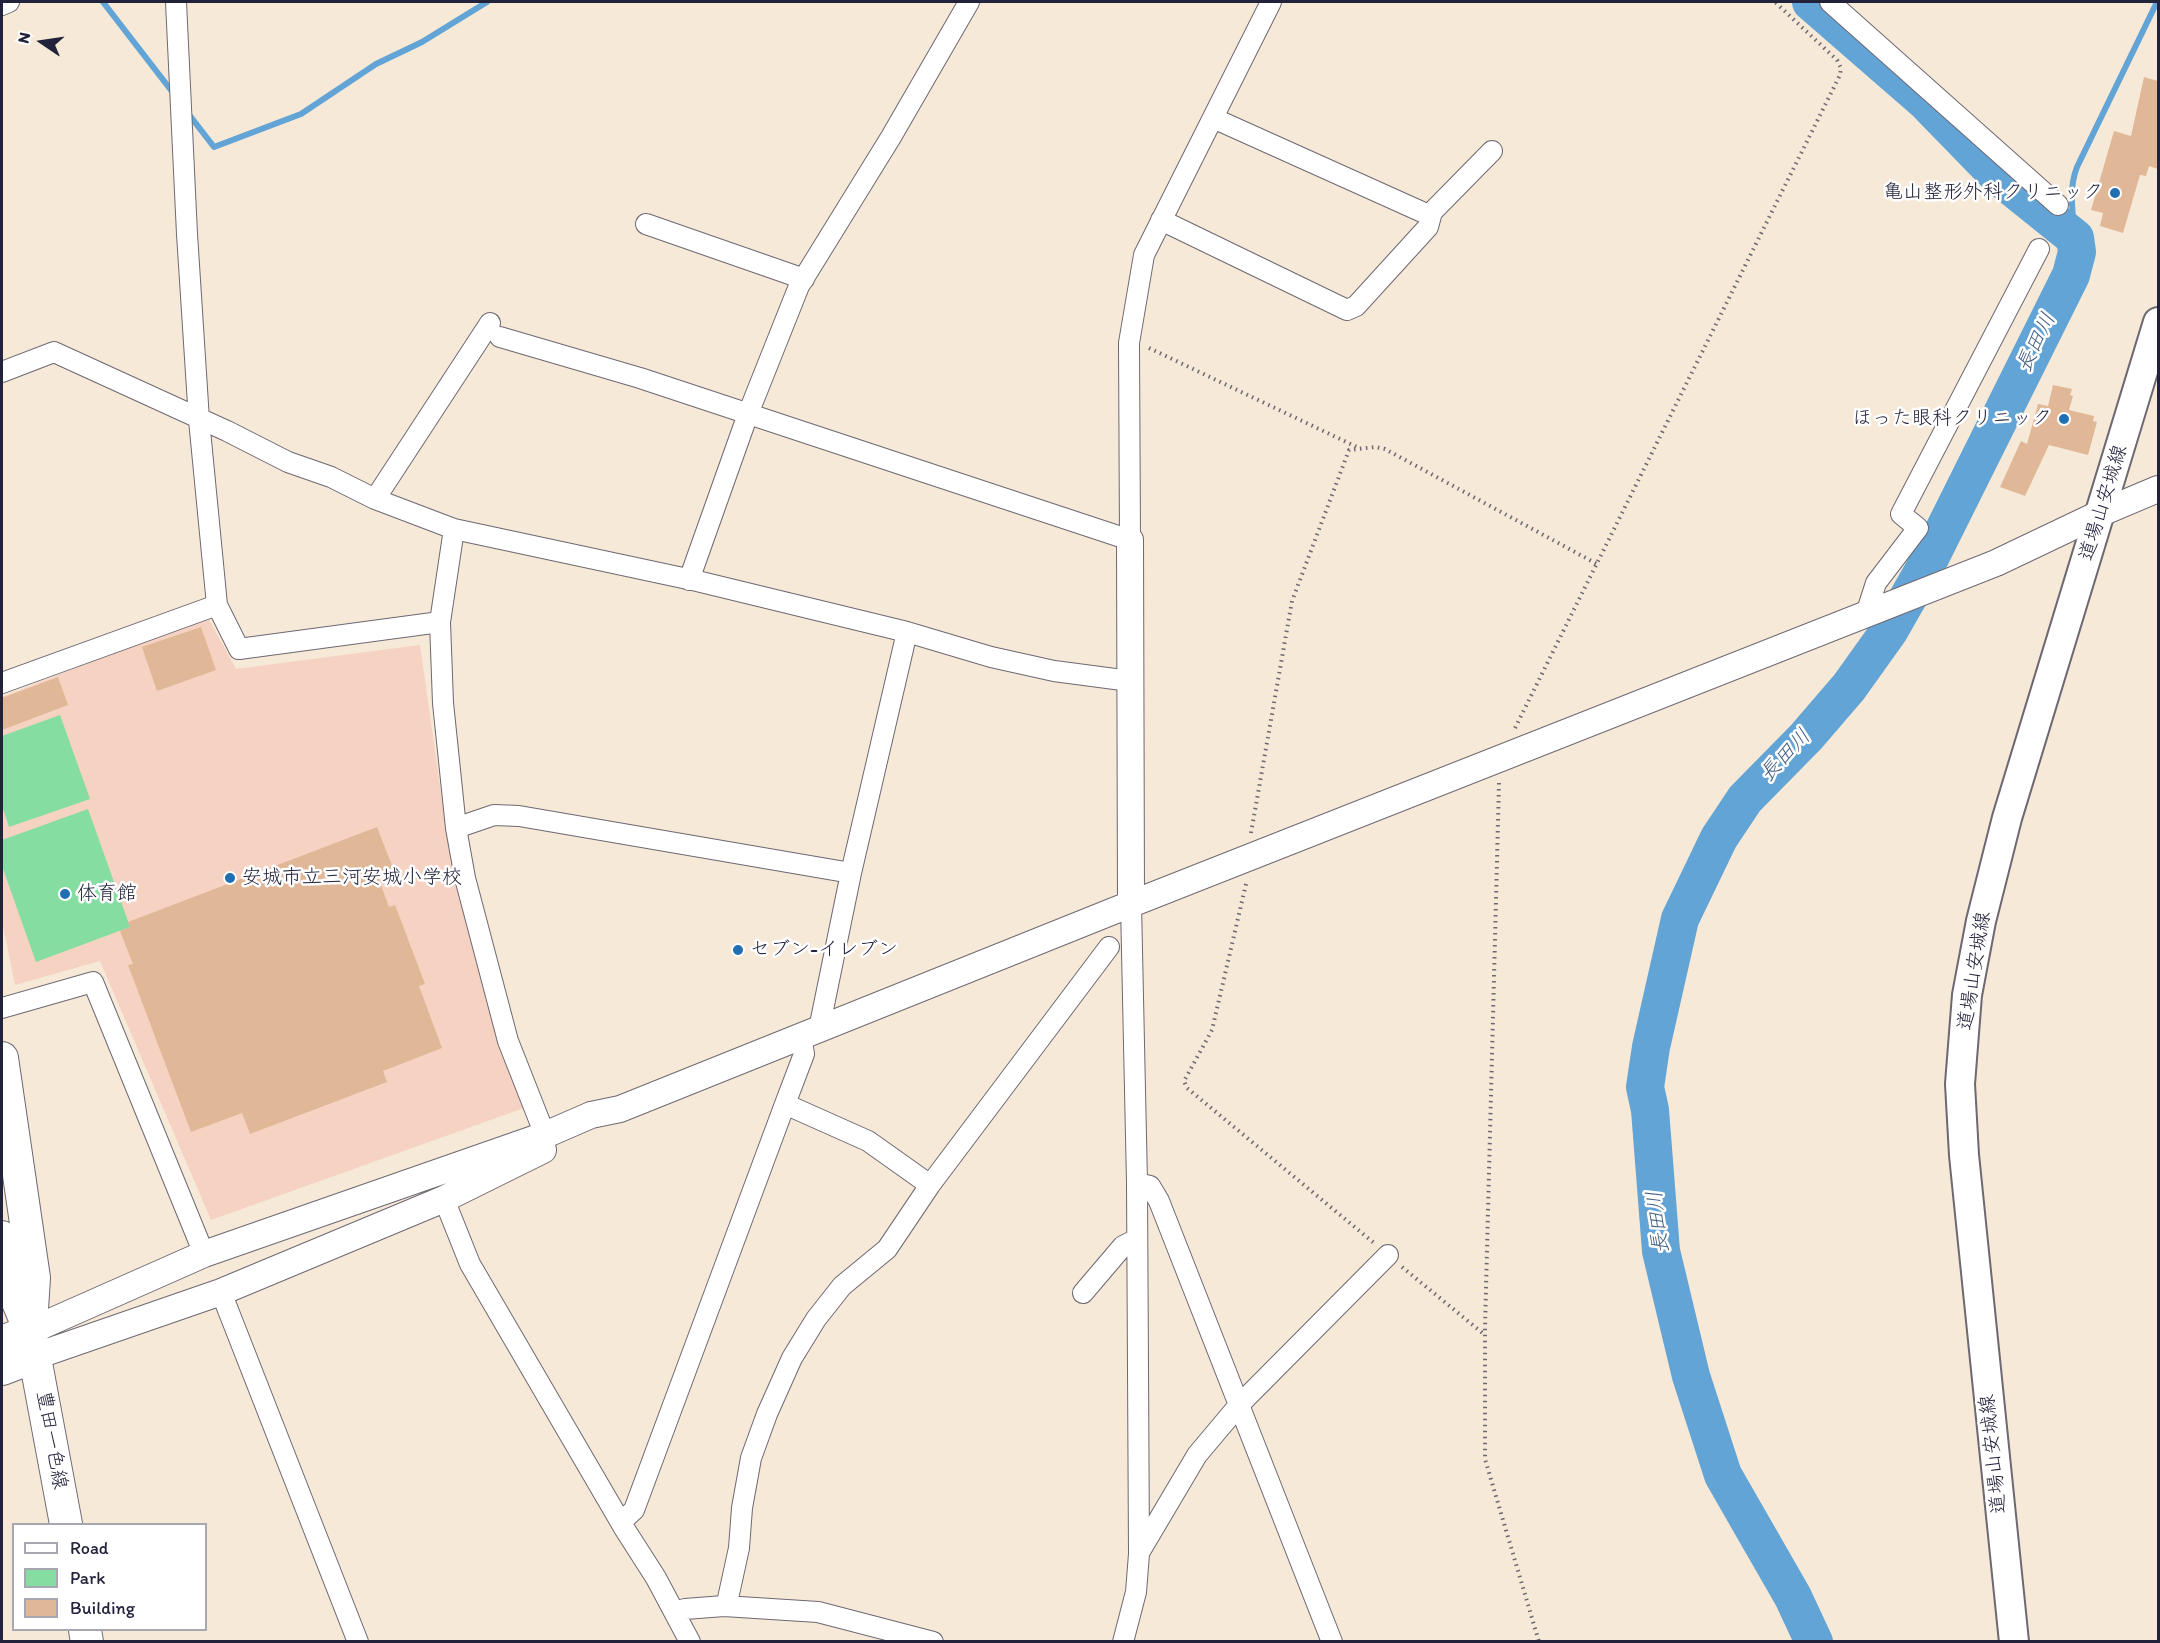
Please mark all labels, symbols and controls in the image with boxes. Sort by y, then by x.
north arrow [12,12,72,72]
text: N [14,30,34,45]
place label: 亀山整形外科クリニック [1883,181,2103,205]
marker: 亀山整形外科クリニック [2108,186,2122,200]
water label: 長田川 [2012,309,2062,377]
place label: ほった眼科クリニック [1852,407,2052,431]
marker: ほった眼科クリニック [2057,412,2071,426]
street label: 道場山安城線 [2075,442,2133,564]
water label: 長田川 [1755,724,1817,788]
place label: 安城市立三河安城小学校 [242,866,462,890]
marker: 安城市立三河安城小学校 [223,871,237,885]
place label: 体育館 [77,882,137,906]
marker: 体育館 [58,887,72,901]
street label: 道場山安城線 [1954,910,1996,1032]
place label: セブン-イレブン [750,938,898,962]
marker: セブン-イレブン [731,943,745,957]
water label: 長田川 [1643,1189,1675,1255]
street label: 豊田一色線 [30,1389,72,1491]
street label: 道場山安城線 [1976,1393,2012,1515]
legend [12,1523,207,1631]
text: Road [70,1537,109,1559]
text: Park [70,1567,105,1589]
text: Building [70,1597,135,1619]

